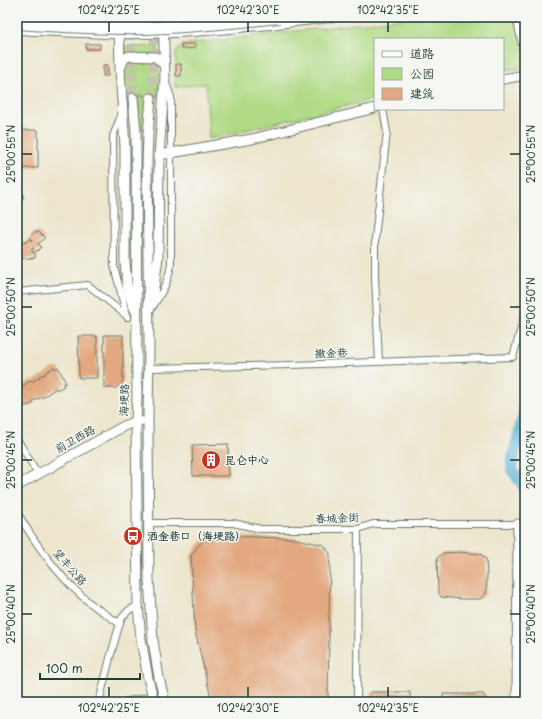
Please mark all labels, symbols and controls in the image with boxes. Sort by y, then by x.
text: 102°42'25"E [78,2,140,17]
text: 102°42'30"E [217,2,279,17]
text: 102°42'35"E [357,2,419,17]
legend [374,38,504,110]
text: 道路 [410,44,434,62]
text: 公园 [410,64,434,82]
text: 建筑 [410,84,434,102]
text: 25°00'55"N [3,124,18,183]
text: 25°00'55"N [523,124,538,183]
text: 25°00'50"N [3,277,18,337]
text: 25°00'50"N [523,277,538,337]
street label: 撒金巷 [314,343,348,362]
street label: 海埂路 [114,383,133,417]
street label: 前卫西路 [51,420,98,457]
text: 25°00'45"N [3,430,18,489]
text: 25°00'45"N [523,430,538,489]
building icon: 昆仑中心 [200,449,222,471]
place label: 昆仑中心 [225,451,269,468]
street label: 春城金街 [315,508,360,527]
bus stop icon: 洒金巷口（海埂路） [122,525,144,547]
place label: 洒金巷口（海埂路） [147,527,246,544]
street label: 望丰公路 [50,544,91,589]
text: 25°00'40"N [3,584,18,644]
text: 25°00'40"N [523,584,538,644]
scale bar [40,655,140,681]
text: 100 m [46,659,83,677]
text: 102°42'25"E [78,700,140,715]
text: 102°42'30"E [217,700,279,715]
text: 102°42'35"E [357,700,419,715]

